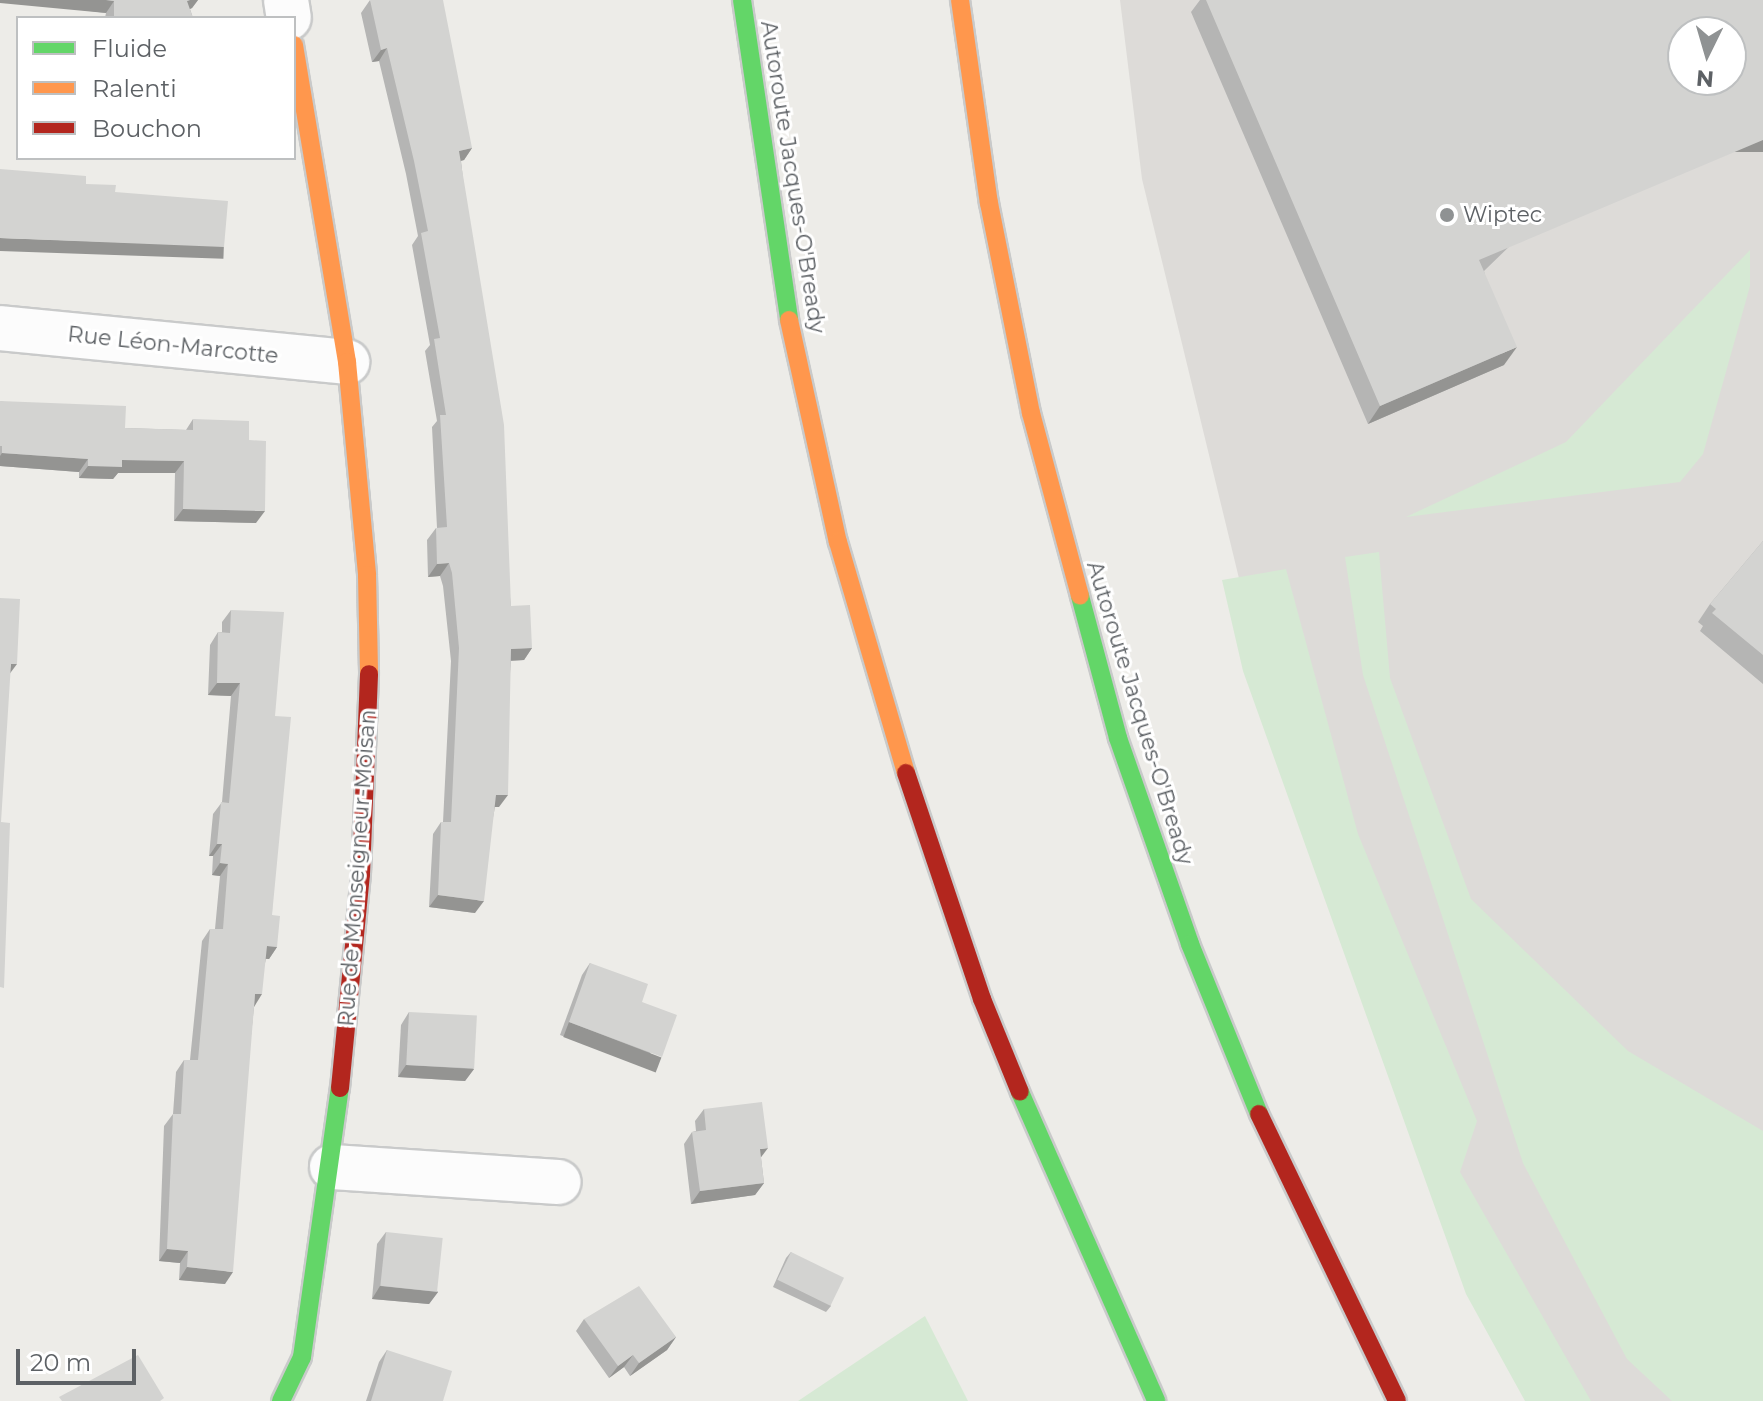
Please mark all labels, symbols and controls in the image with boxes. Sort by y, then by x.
legend [16,16,296,160]
north arrow [1667,16,1747,96]
street label: Autoroute Jacques-O'Bready [755,19,831,335]
text: Fluide [92,34,167,63]
text: N [1695,64,1715,93]
text: Ralenti [92,74,177,103]
text: Bouchon [92,114,202,143]
place label: Wiptec [1463,202,1542,228]
marker: Wiptec [1438,206,1456,224]
street label: Rue Léon-Marcotte [66,321,280,369]
street label: Autoroute Jacques-O'Bready [1081,558,1199,868]
street label: Rue de Monseigneur-Moisan [333,709,381,1027]
scale bar [20,1333,140,1383]
text: 20 m [30,1348,91,1377]

